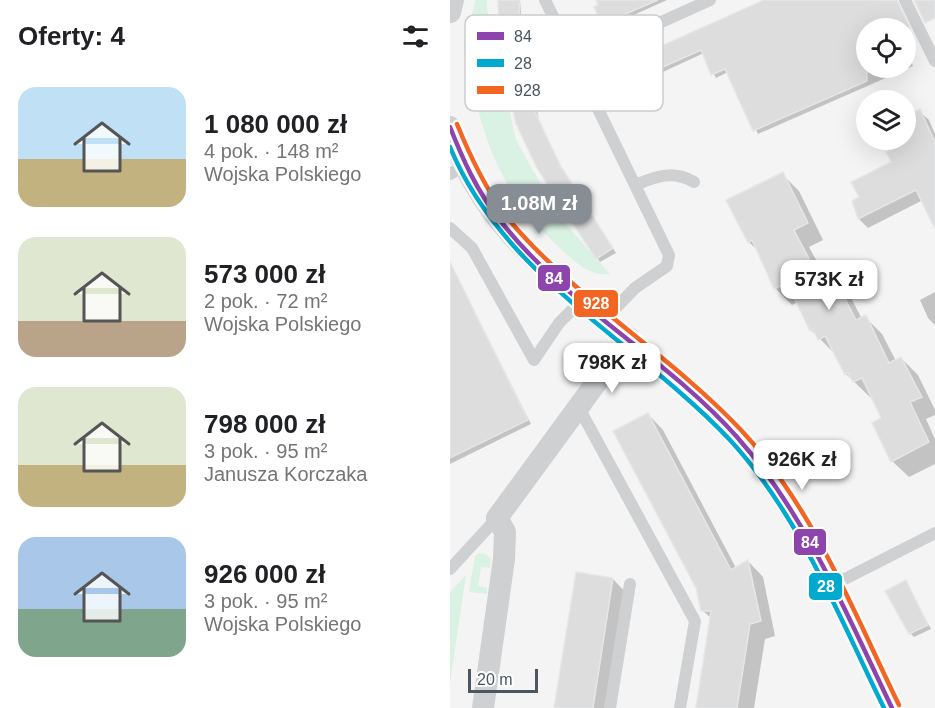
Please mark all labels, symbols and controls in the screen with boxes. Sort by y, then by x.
legend [465,15,663,111]
map controls [856,18,916,150]
button: locate [856,18,916,78]
icon: filters [399,20,432,53]
text: Oferty: 4 [18,21,125,51]
text: 84 [514,28,532,45]
text: 28 [514,55,532,72]
text: 928 [514,82,541,99]
button: layers [856,90,916,150]
text: 1 080 000 zł [204,109,347,139]
icon: home [66,111,138,183]
text: 4 pok. · 148 m² [204,140,339,162]
text: Wojska Polskiego [204,163,361,185]
pin: 1.08M zł [477,184,601,235]
text: 1.08M zł [501,192,577,214]
text: 573 000 zł [204,259,325,289]
pin: 573K zł [774,260,884,311]
icon: home [66,261,138,333]
line badge: 84 [537,264,571,292]
text: 573K zł [795,268,863,290]
text: 84 [545,270,563,287]
line badge: 928 [573,289,619,318]
text: 2 pok. · 72 m² [204,290,327,312]
text: 928 [583,295,609,312]
text: Wojska Polskiego [204,313,361,335]
pin: 798K zł [557,343,667,394]
text: 798K zł [578,351,646,373]
text: 798 000 zł [204,409,325,439]
icon: home [66,411,138,483]
text: 3 pok. · 95 m² [204,440,327,462]
pin: 926K zł [747,440,857,491]
text: 926K zł [768,448,836,470]
text: Janusza Korczaka [204,463,367,485]
line badge: 84 [793,528,827,556]
text: 84 [801,534,819,551]
text: 926 000 zł [204,559,325,589]
icon: home [66,561,138,633]
line badge: 28 [808,572,843,601]
text: 28 [817,578,835,595]
text: 3 pok. · 95 m² [204,590,327,612]
text: Wojska Polskiego [204,613,361,635]
scale bar [468,666,538,694]
text: 20 m [477,671,513,688]

